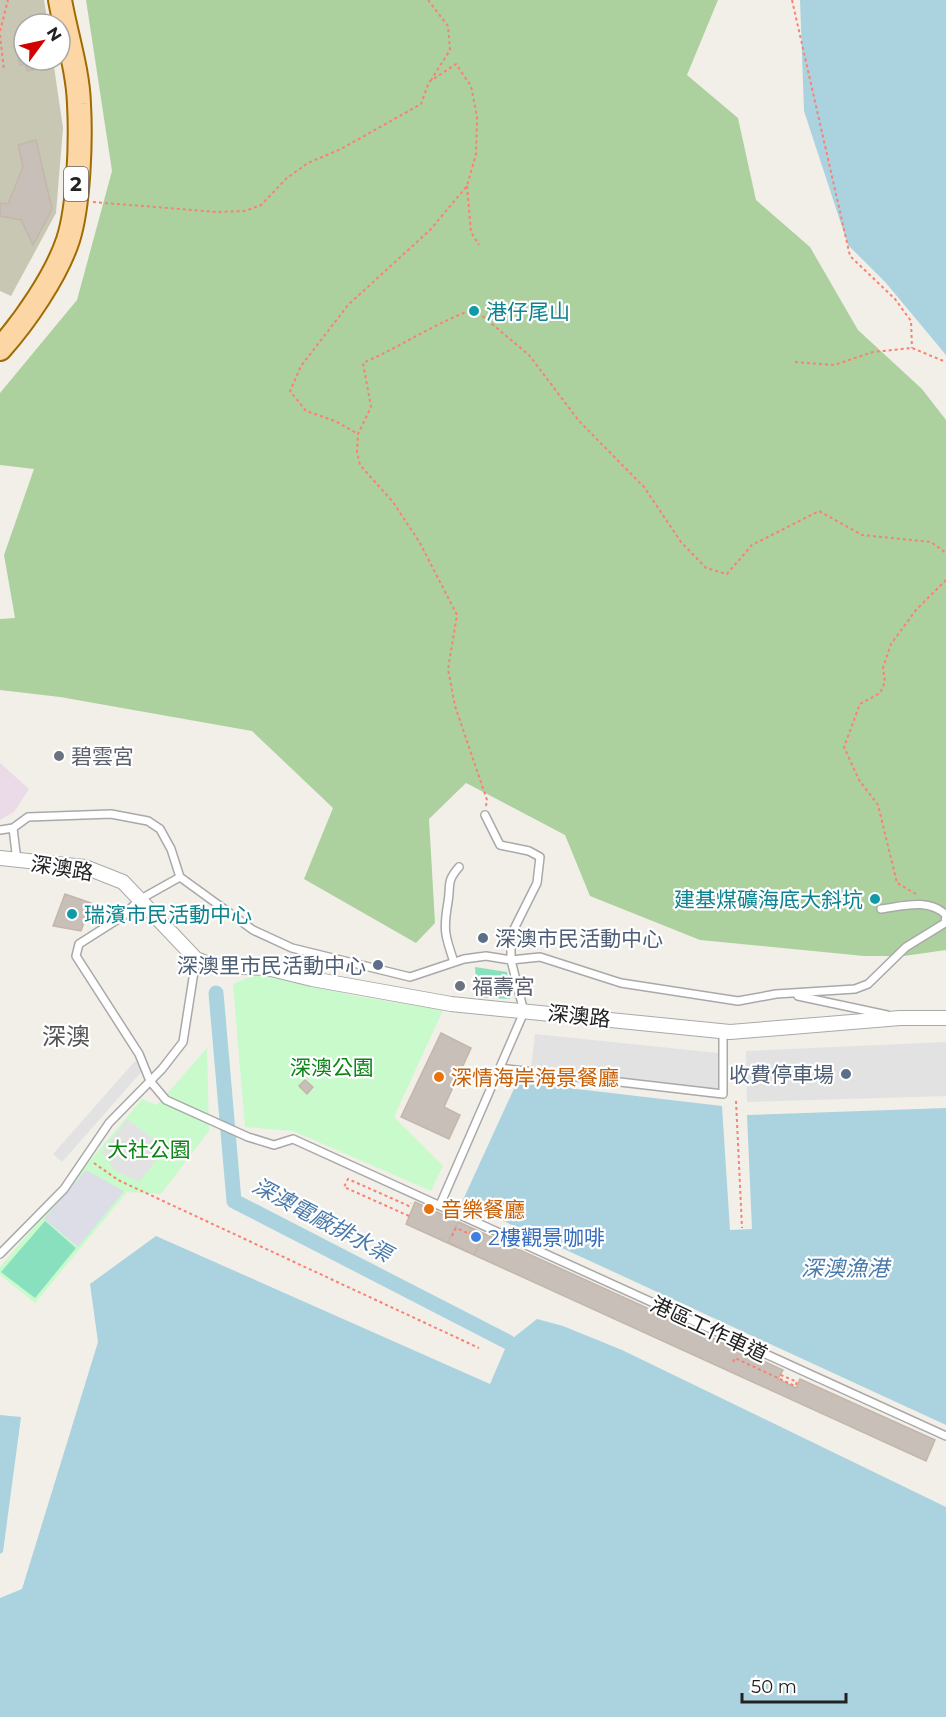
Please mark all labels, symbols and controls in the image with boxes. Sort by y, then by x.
north arrow [12,12,72,72]
text: N [43,24,66,45]
road number: 2 [64,167,88,201]
place label: 港仔尾山 [486,299,570,324]
marker: 港仔尾山 [467,304,481,318]
place label: 碧雲宮 [71,744,134,769]
marker: 碧雲宮 [52,749,66,763]
street label: 深澳路 [29,851,95,885]
place label: 建基煤礦海底大斜坑 [674,887,863,912]
marker: 建基煤礦海底大斜坑 [868,892,882,906]
place label: 瑞濱市民活動中心 [84,902,252,927]
marker: 瑞濱市民活動中心 [65,907,79,921]
place label: 深澳市民活動中心 [495,926,663,951]
marker: 深澳市民活動中心 [476,931,490,945]
place label: 深澳里市民活動中心 [177,953,366,978]
marker: 深澳里市民活動中心 [371,958,385,972]
place label: 福壽宮 [472,974,535,999]
marker: 福壽宮 [453,979,467,993]
street label: 深澳路 [546,1000,612,1032]
district label: 深澳 [42,1022,90,1051]
park label: 深澳公園 [290,1055,374,1080]
place label: 收費停車場 [729,1062,834,1087]
place label: 深情海岸海景餐廳 [451,1065,619,1090]
marker: 收費停車場 [839,1067,853,1081]
marker: 深情海岸海景餐廳 [432,1070,446,1084]
park label: 大社公園 [107,1137,191,1162]
water label: 深澳電廠排水渠 [248,1172,399,1269]
place label: 音樂餐廳 [441,1197,525,1222]
marker: 音樂餐廳 [422,1202,436,1216]
place label: 2樓觀景咖啡 [488,1225,605,1250]
marker: 2樓觀景咖啡 [469,1230,483,1244]
water label: 深澳漁港 [801,1255,892,1282]
street label: 港區工作車道 [647,1291,771,1367]
scale bar [742,1666,846,1704]
text: 50 m [751,1676,797,1698]

